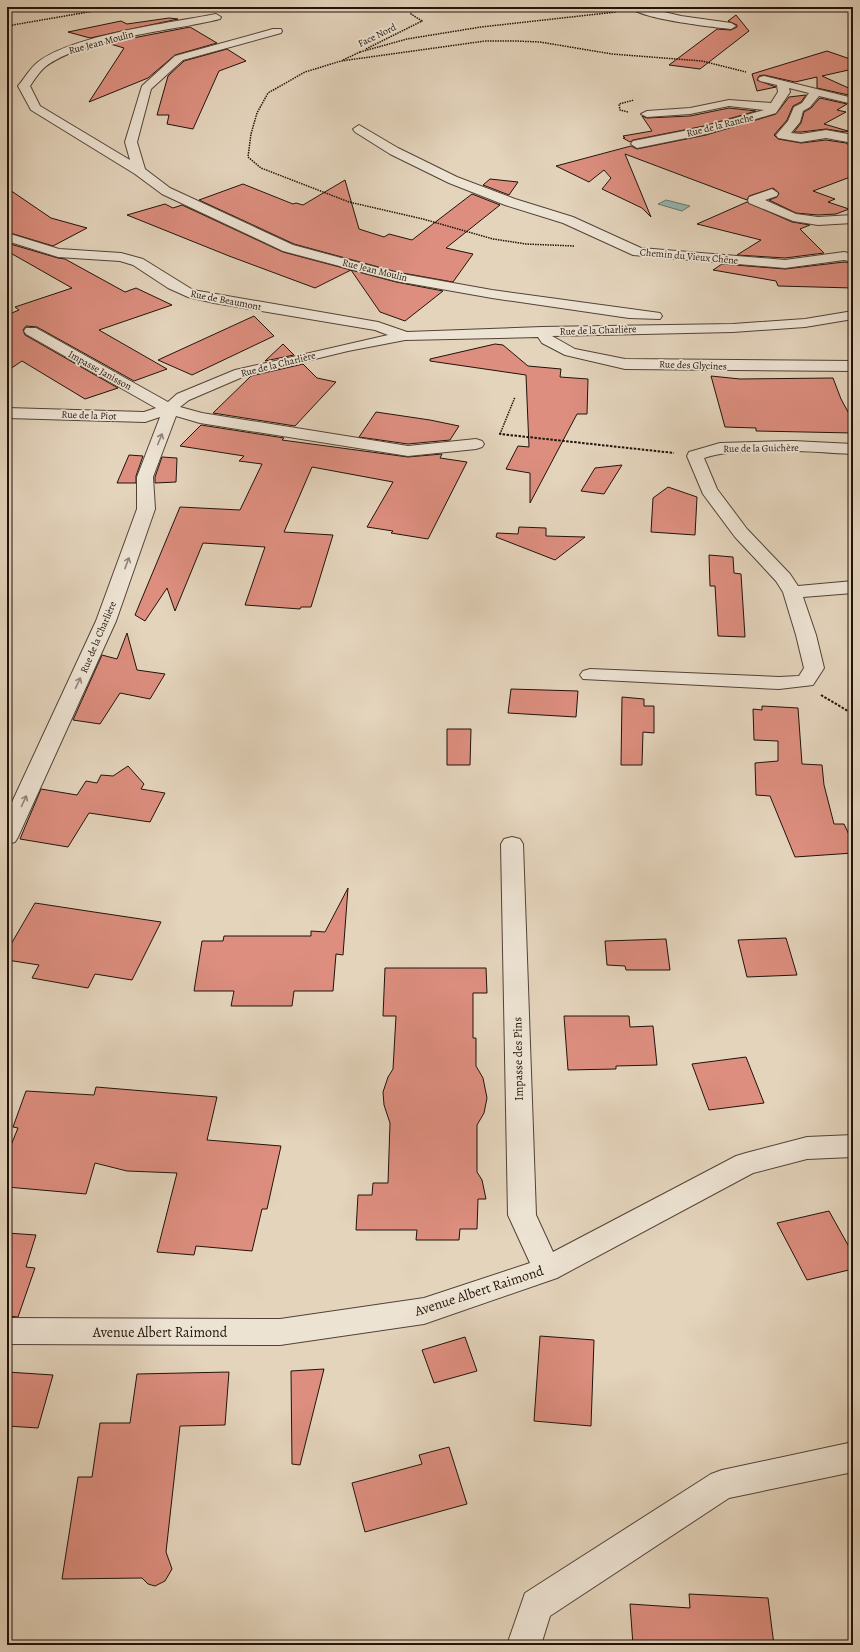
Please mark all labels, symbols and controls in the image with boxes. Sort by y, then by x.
street label: Face Nord [356,20,399,50]
street label: Rue Jean Moulin [67,27,135,57]
street label: Rue de la Ranche [685,110,755,140]
street label: Chemin du Vieux Chêne [639,245,739,267]
street label: Rue Jean Moulin [341,256,409,284]
street label: Rue de Beaumont [189,287,263,313]
street label: Rue de la Charlière [559,322,637,338]
street label: Impasse Janisson [65,347,135,394]
street label: Rue de la Charlière [239,348,317,380]
street label: Rue des Glycines [659,357,727,373]
street label: Rue de la Piot [61,408,117,422]
one-way arrow [157,434,165,446]
street label: Rue de la Guichère [723,441,799,455]
one-way arrow [123,557,131,569]
street label: Rue de la Charlière [77,599,119,675]
one-way arrow [75,677,82,689]
one-way arrow [21,796,28,808]
street label: Impasse des Pins [509,1017,527,1101]
street label: Avenue Albert Raimond [411,1261,546,1321]
street label: Avenue Albert Raimond [92,1323,228,1342]

